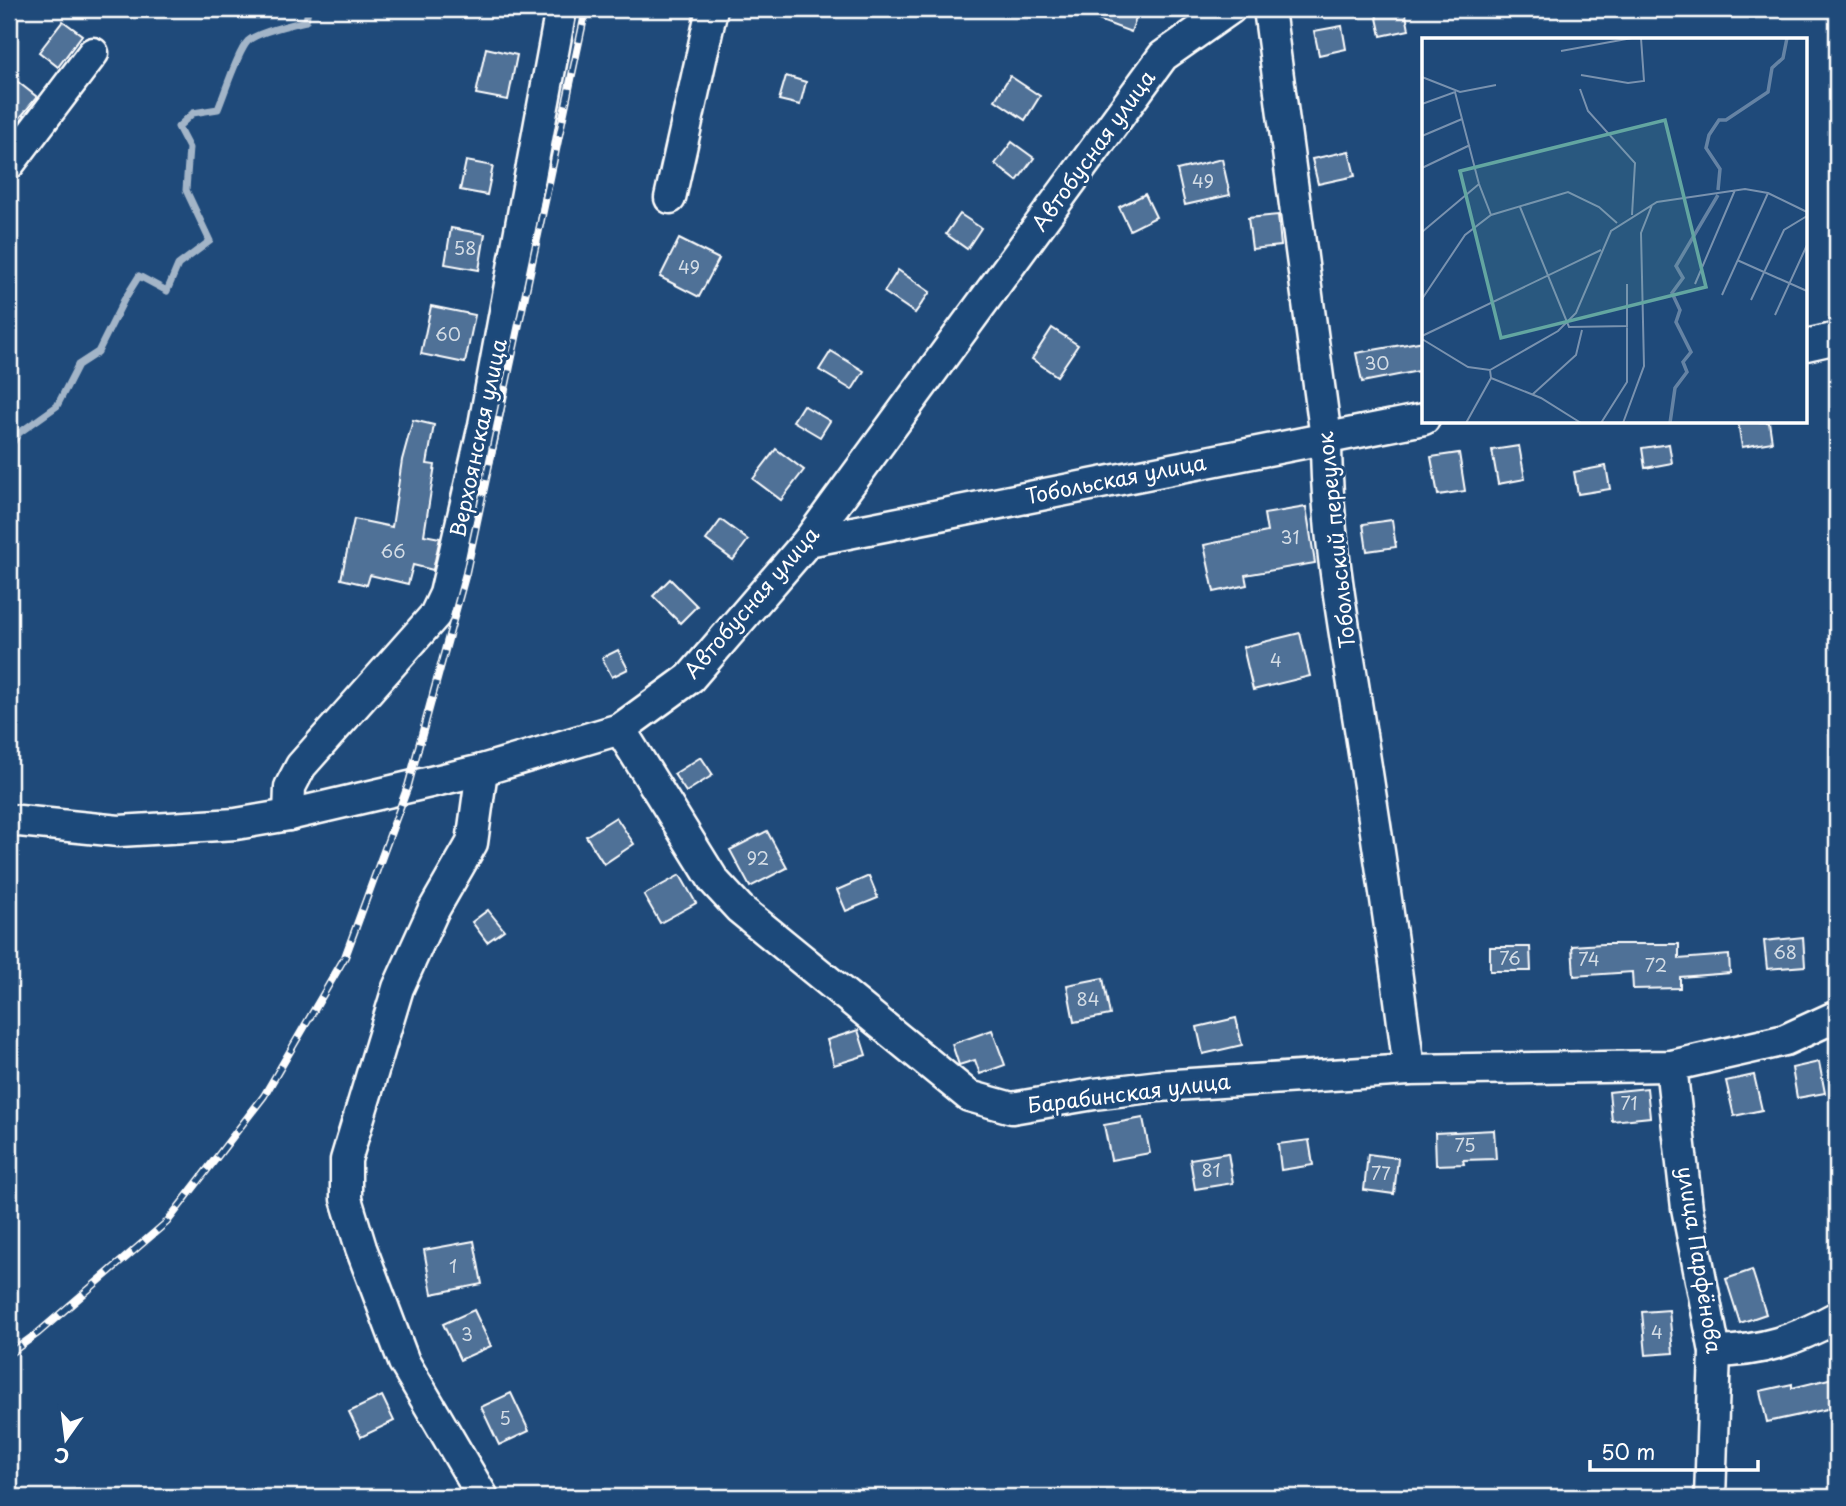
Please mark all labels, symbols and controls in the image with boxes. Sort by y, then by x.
inset map [1422,38,1808,424]
street label: Автобусная улица [1023,62,1162,237]
house number: 49 [1192,167,1214,194]
house number: 58 [454,234,476,261]
house number: 49 [678,253,700,280]
house number: 60 [435,320,461,347]
street label: Верхоянская улица [440,335,514,540]
house number: 30 [1364,349,1390,376]
street label: Тобольский переулок [1308,430,1362,650]
street label: Тобольская улица [1023,445,1209,511]
street label: Автобусная улица [675,518,826,685]
house number: 31 [1281,523,1299,550]
house number: 66 [381,537,405,564]
house number: 4 [1270,646,1282,673]
house number: 92 [747,844,769,871]
house number: 68 [1773,938,1797,965]
house number: 76 [1499,944,1521,971]
house number: 74 [1578,945,1600,972]
house number: 72 [1645,951,1667,978]
house number: 84 [1076,985,1100,1012]
street label: Барабинская улица [1026,1064,1233,1120]
house number: 71 [1621,1089,1637,1116]
house number: 75 [1455,1131,1476,1158]
house number: 81 [1201,1156,1221,1183]
house number: 77 [1371,1159,1391,1186]
street label: улица Парфёнова [1670,1164,1732,1356]
house number: 1 [449,1252,457,1279]
house number: 4 [1651,1318,1663,1345]
house number: 3 [461,1320,473,1347]
north arrow [32,1404,102,1474]
house number: 5 [499,1404,511,1431]
scale bar [1590,1429,1758,1473]
text: 50 m [1601,1435,1655,1467]
text: С [51,1441,72,1472]

